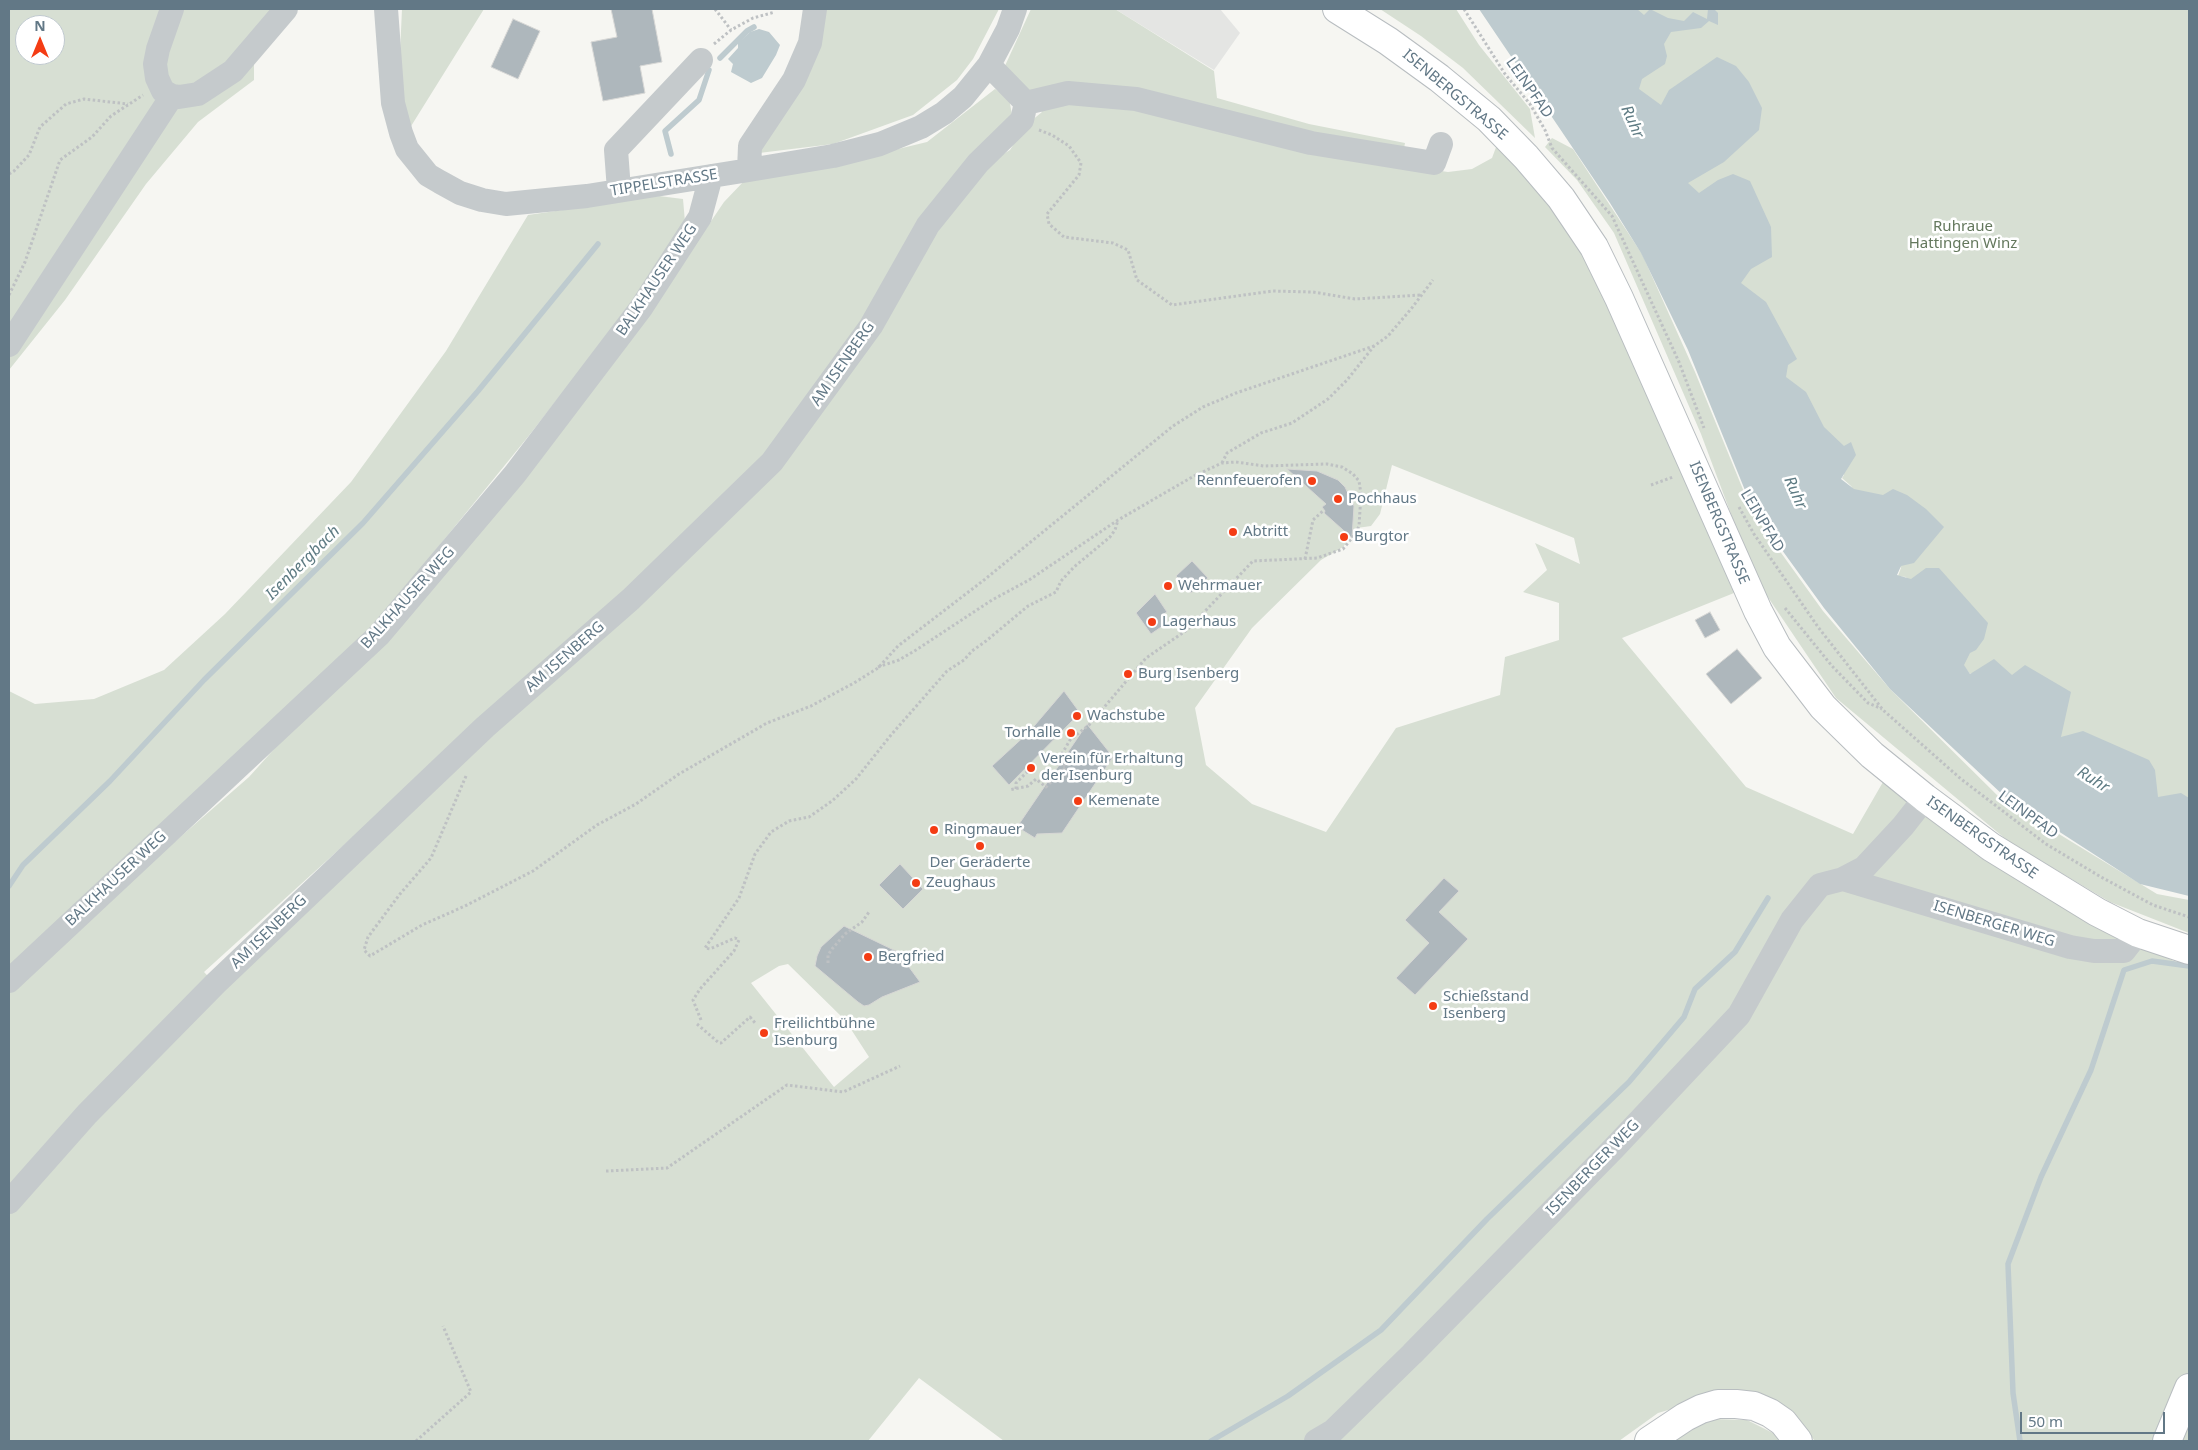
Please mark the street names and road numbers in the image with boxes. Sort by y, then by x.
street label: ISENBERGSTRASSE [1399,46,1511,144]
street label: LEINPFAD [1502,54,1556,122]
street label: TIPPELSTRASSE [609,166,719,200]
street label: BALKHAUSER WEG [613,221,701,339]
street label: AM ISENBERG [807,318,879,410]
street label: ISENBERGSTRASSE [1685,459,1753,587]
street label: LEINPFAD [1736,486,1788,556]
street label: BALKHAUSER WEG [357,543,459,653]
street label: AM ISENBERG [522,618,608,696]
street label: LEINPFAD [1994,787,2062,843]
street label: ISENBERGSTRASSE [1923,793,2041,883]
street label: BALKHAUSER WEG [62,828,170,930]
street label: AM ISENBERG [227,891,311,973]
street label: ISENBERGER WEG [1931,897,2057,951]
street label: ISENBERGER WEG [1543,1116,1643,1220]

